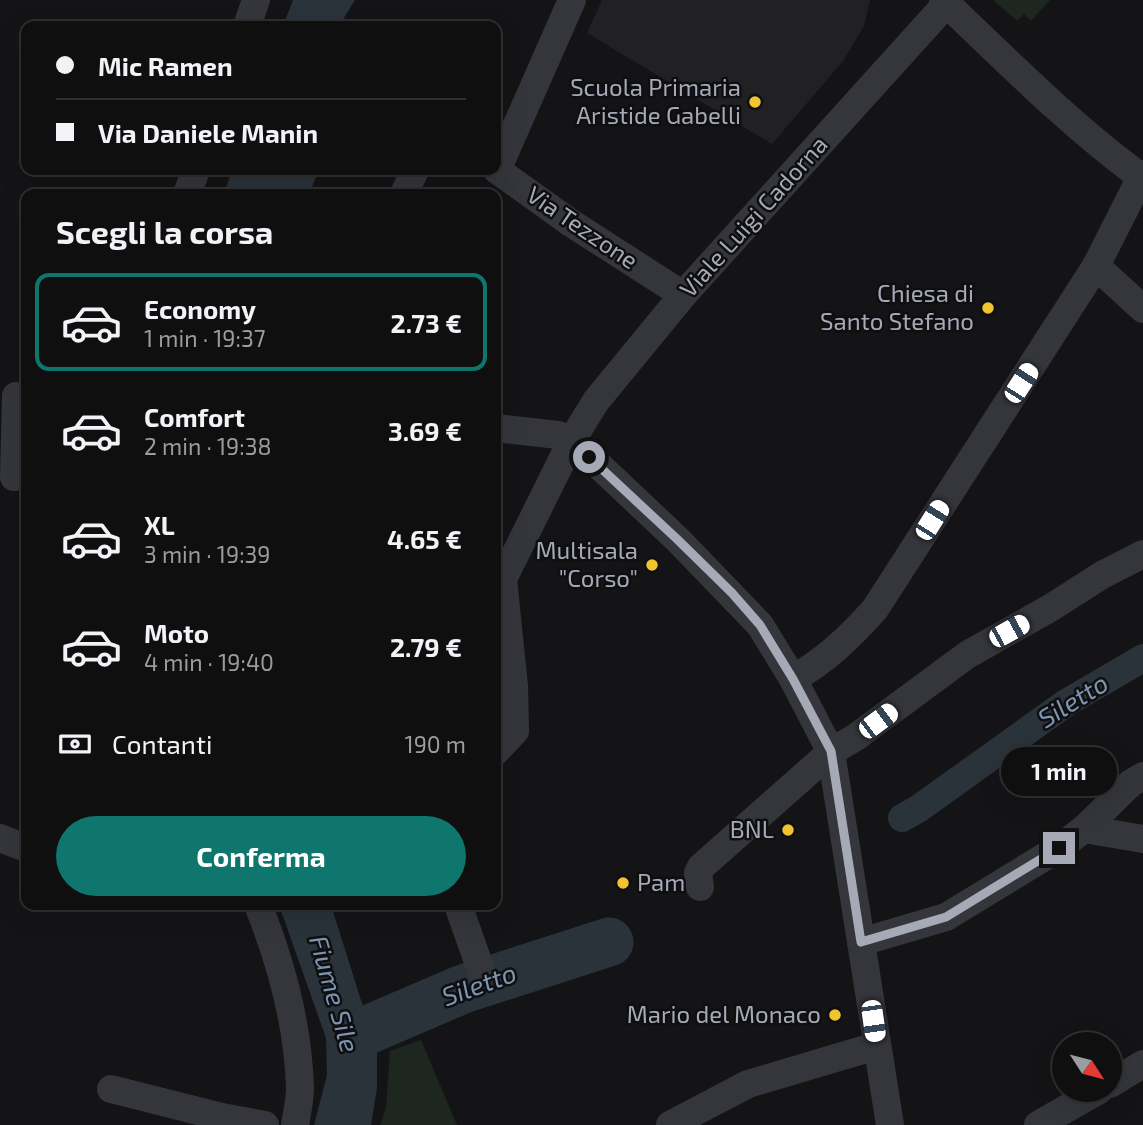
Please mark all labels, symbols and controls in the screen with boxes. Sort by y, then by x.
text: Mic Ramen [98,50,233,81]
place label: Scuola Primaria Aristide Gabelli [570,72,741,129]
marker: Scuola Primaria Aristide Gabelli [747,94,763,110]
text: Via Daniele Manin [98,117,318,148]
street label: Viale Luigi Cadorna [673,129,833,303]
street label: Via Tezzone [522,179,644,274]
text: Scegli la corsa [56,212,273,250]
place label: Chiesa di Santo Stefano [820,278,974,335]
icon: car [60,291,123,354]
text: Economy [144,293,256,324]
marker: Chiesa di Santo Stefano [980,300,996,316]
text: 2.73 € [391,307,462,338]
text: 1 min · 19:37 [144,324,266,352]
car [1001,360,1042,406]
icon: car [60,399,123,462]
text: Comfort [144,401,245,432]
text: 3.69 € [388,415,462,446]
text: 2 min · 19:38 [144,432,271,460]
route start [573,441,605,473]
car [912,497,953,543]
icon: car [60,507,123,570]
text: XL [144,509,175,540]
text: 4.65 € [387,523,462,554]
place label: Multisala "Corso" [536,535,638,592]
text: 3 min · 19:39 [144,540,271,568]
marker: Multisala "Corso" [644,557,660,573]
car [986,612,1033,650]
icon: car [60,615,123,678]
text: Moto [144,617,209,648]
text: 2.79 € [390,631,462,662]
text: 4 min · 19:40 [144,648,274,676]
water label: Siletto [1031,666,1113,733]
car [855,700,902,742]
icon: cash [56,725,94,763]
text: Contanti [112,728,212,759]
text: 190 m [405,730,466,758]
callout: 1 min [1001,746,1117,796]
text: 1 min [1031,757,1087,785]
place label: BNL [730,814,774,843]
button: Conferma [56,816,466,896]
marker: BNL [780,822,796,838]
route end [1043,832,1075,864]
place label: Pam [637,867,685,896]
marker: Pam [615,875,631,891]
water label: Fiume Sile [304,932,367,1056]
water label: Siletto [437,956,520,1011]
place label: Mario del Monaco [627,999,821,1028]
car [860,999,887,1043]
marker: Mario del Monaco [827,1007,843,1023]
north arrow [1052,1032,1122,1102]
map controls [1052,1032,1122,1102]

